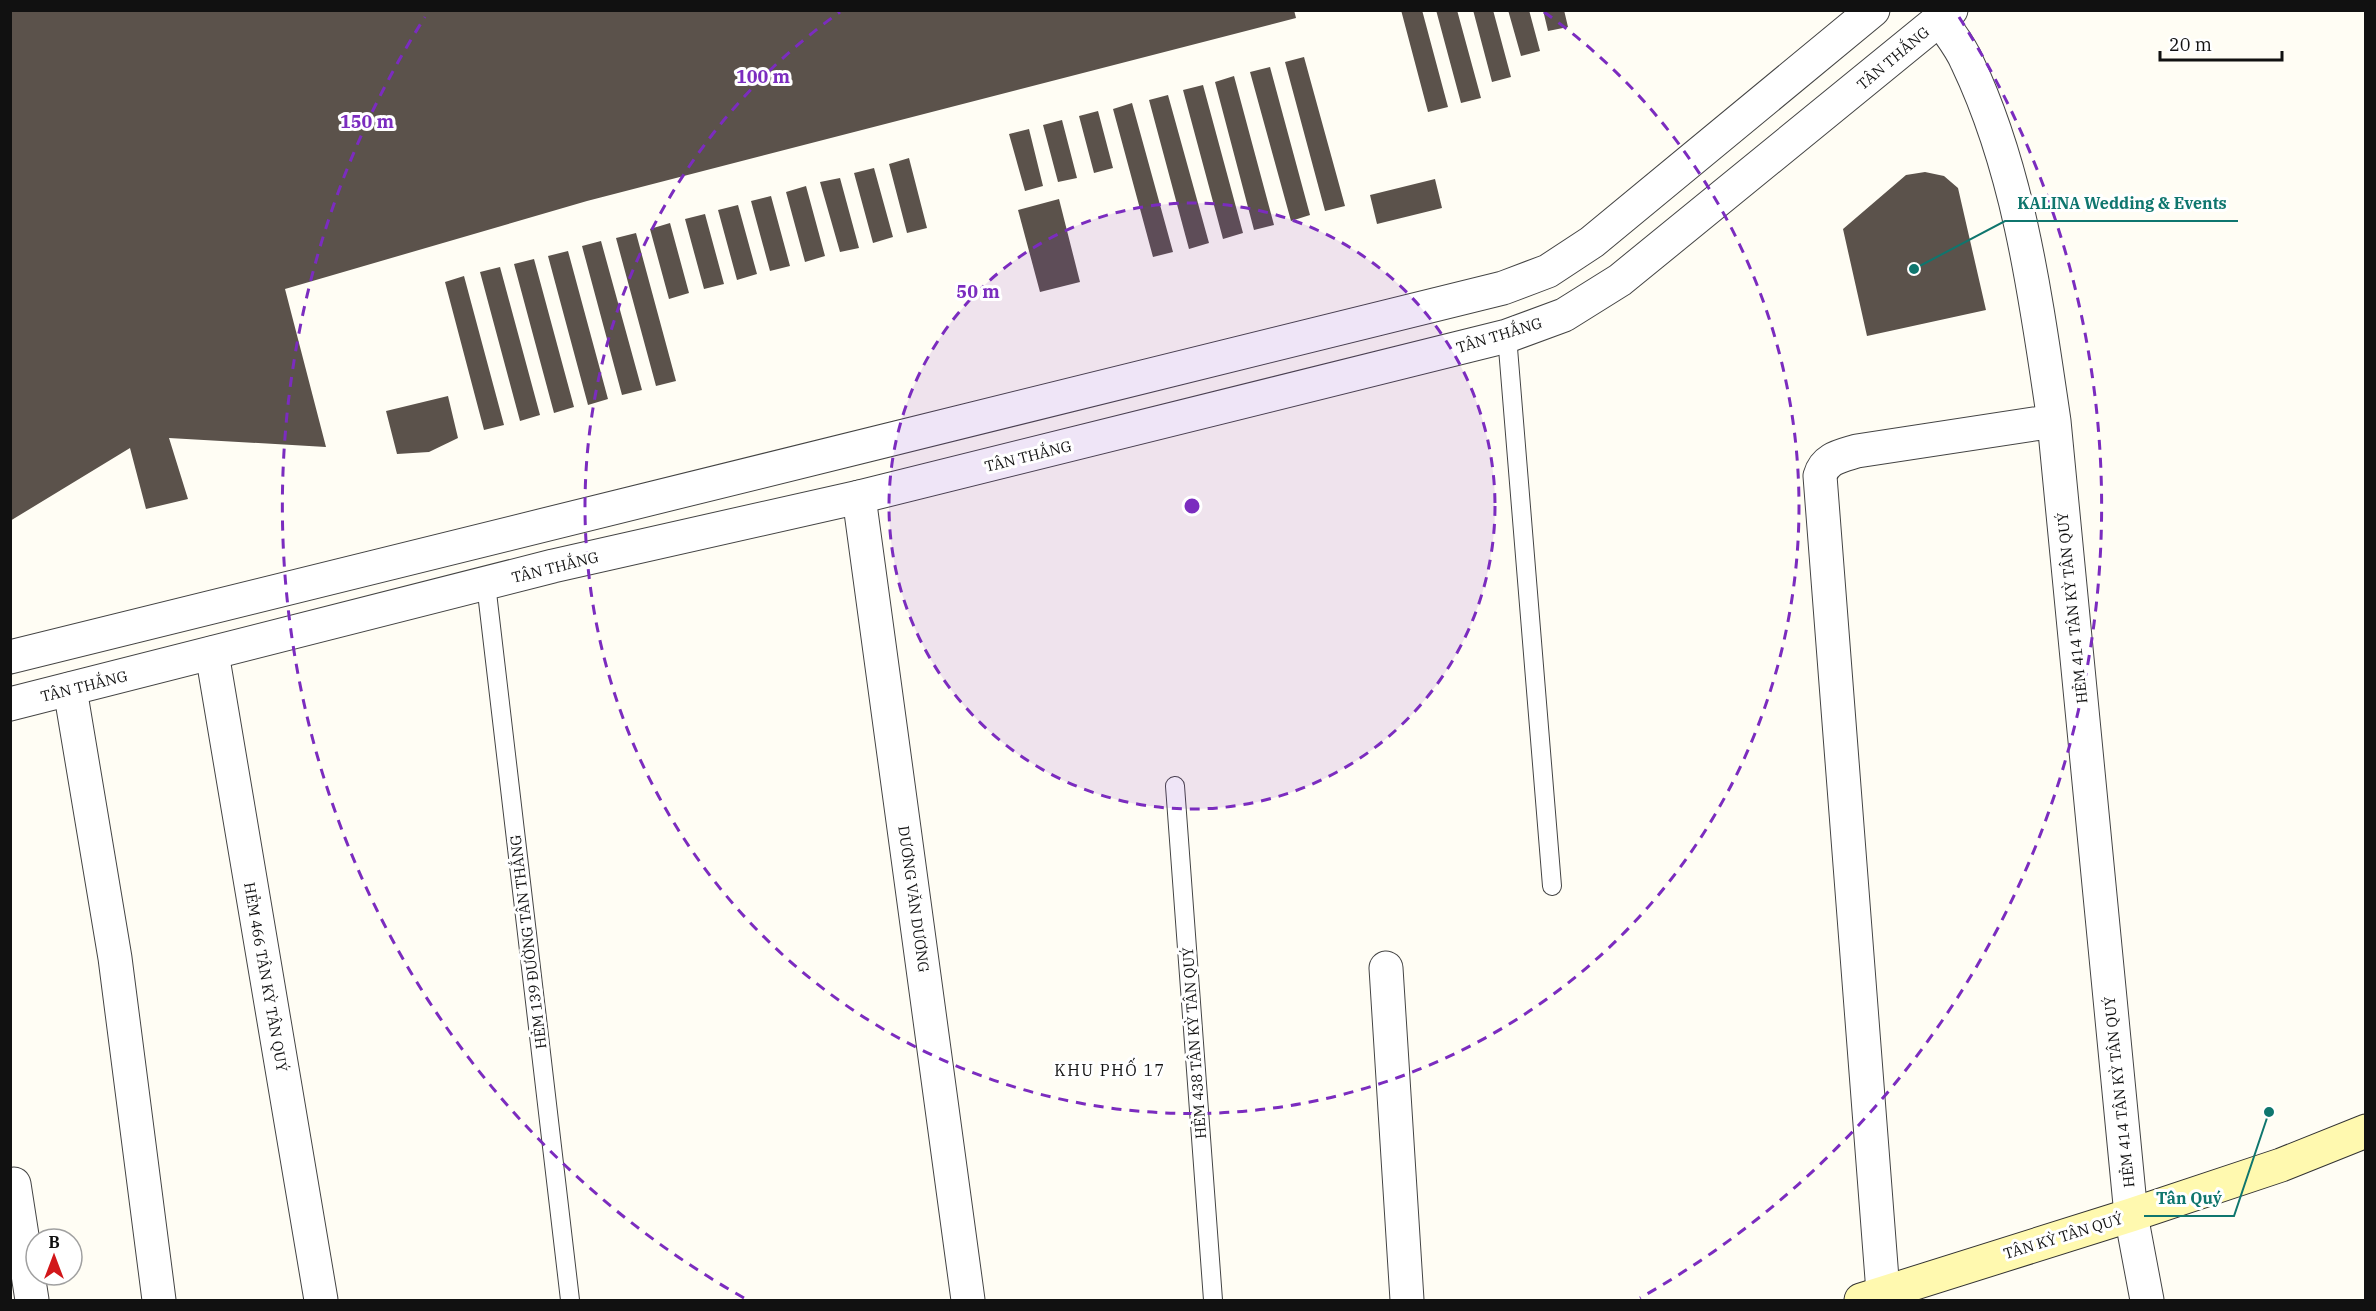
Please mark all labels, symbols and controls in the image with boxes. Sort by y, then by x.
street label: TÂN THẮNG [1852,21,1933,94]
scale bar [2160,24,2282,62]
text: 20 m [2169,33,2212,56]
text: 100 m [736,65,791,88]
text: 150 m [340,110,395,133]
callout: KALINA Wedding & Events [2005,187,2238,221]
text: KALINA Wedding & Events [2017,193,2227,213]
text: 50 m [956,280,1000,303]
street label: TÂN THẮNG [1453,312,1544,357]
street label: TÂN THẮNG [982,435,1074,476]
centre of rings [1182,496,1202,516]
street label: HẺM 414 TÂN KỲ TÂN QUÝ [2052,511,2091,705]
street label: TÂN THẮNG [509,546,601,587]
street label: TÂN THẮNG [38,665,130,706]
street label: DƯƠNG VĂN DƯƠNG [894,825,934,974]
street label: HẺM 139 ĐƯỜNG TÂN THẮNG [504,834,551,1050]
street label: HẺM 466 TÂN KỲ TÂN QUÝ [240,881,292,1074]
street label: HẺM 438 TÂN KỲ TÂN QUÝ [1178,946,1210,1139]
street label: HẺM 414 TÂN KỲ TÂN QUÝ [2099,995,2138,1189]
district label: KHU PHỐ 17 [1054,1057,1166,1080]
callout: Tân Quý [2144,1182,2234,1216]
text: Tân Quý [2156,1188,2223,1208]
street label: TÂN KỲ TÂN QUÝ [2001,1209,2125,1263]
north arrow [24,1227,84,1287]
text: B [48,1232,60,1252]

